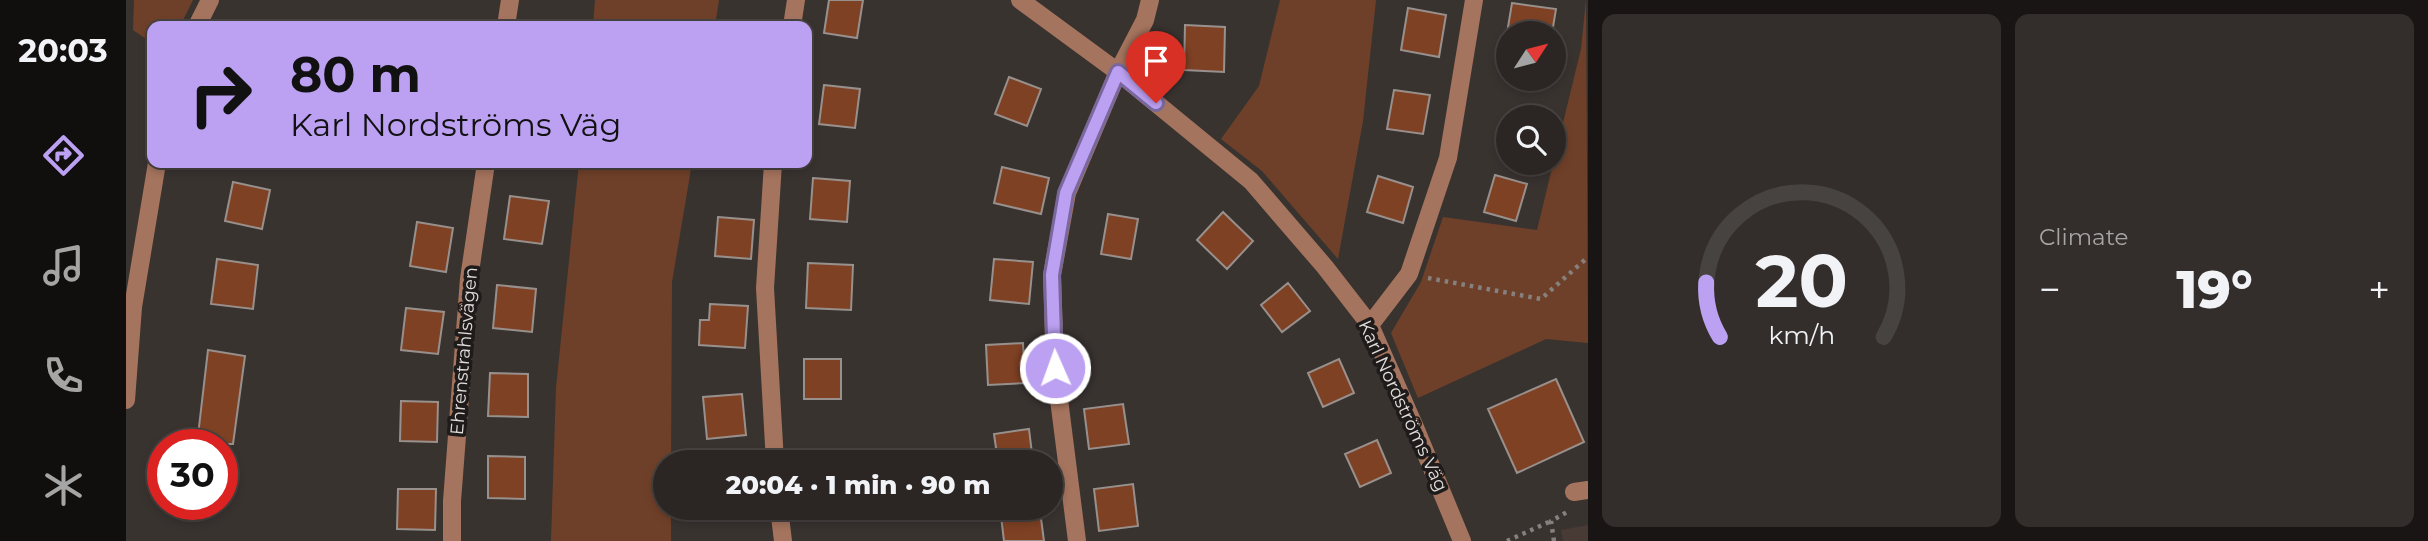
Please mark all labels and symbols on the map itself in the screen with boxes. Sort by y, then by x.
north arrow [1496,21,1566,91]
pin [1126,31,1186,103]
street label: Ehrenstrahlsvägen [446,266,482,436]
street label: Karl Nordströms Väg [1354,317,1452,495]
position arrow [1018,331,1092,405]
speed limit sign: 30 [147,429,238,520]

